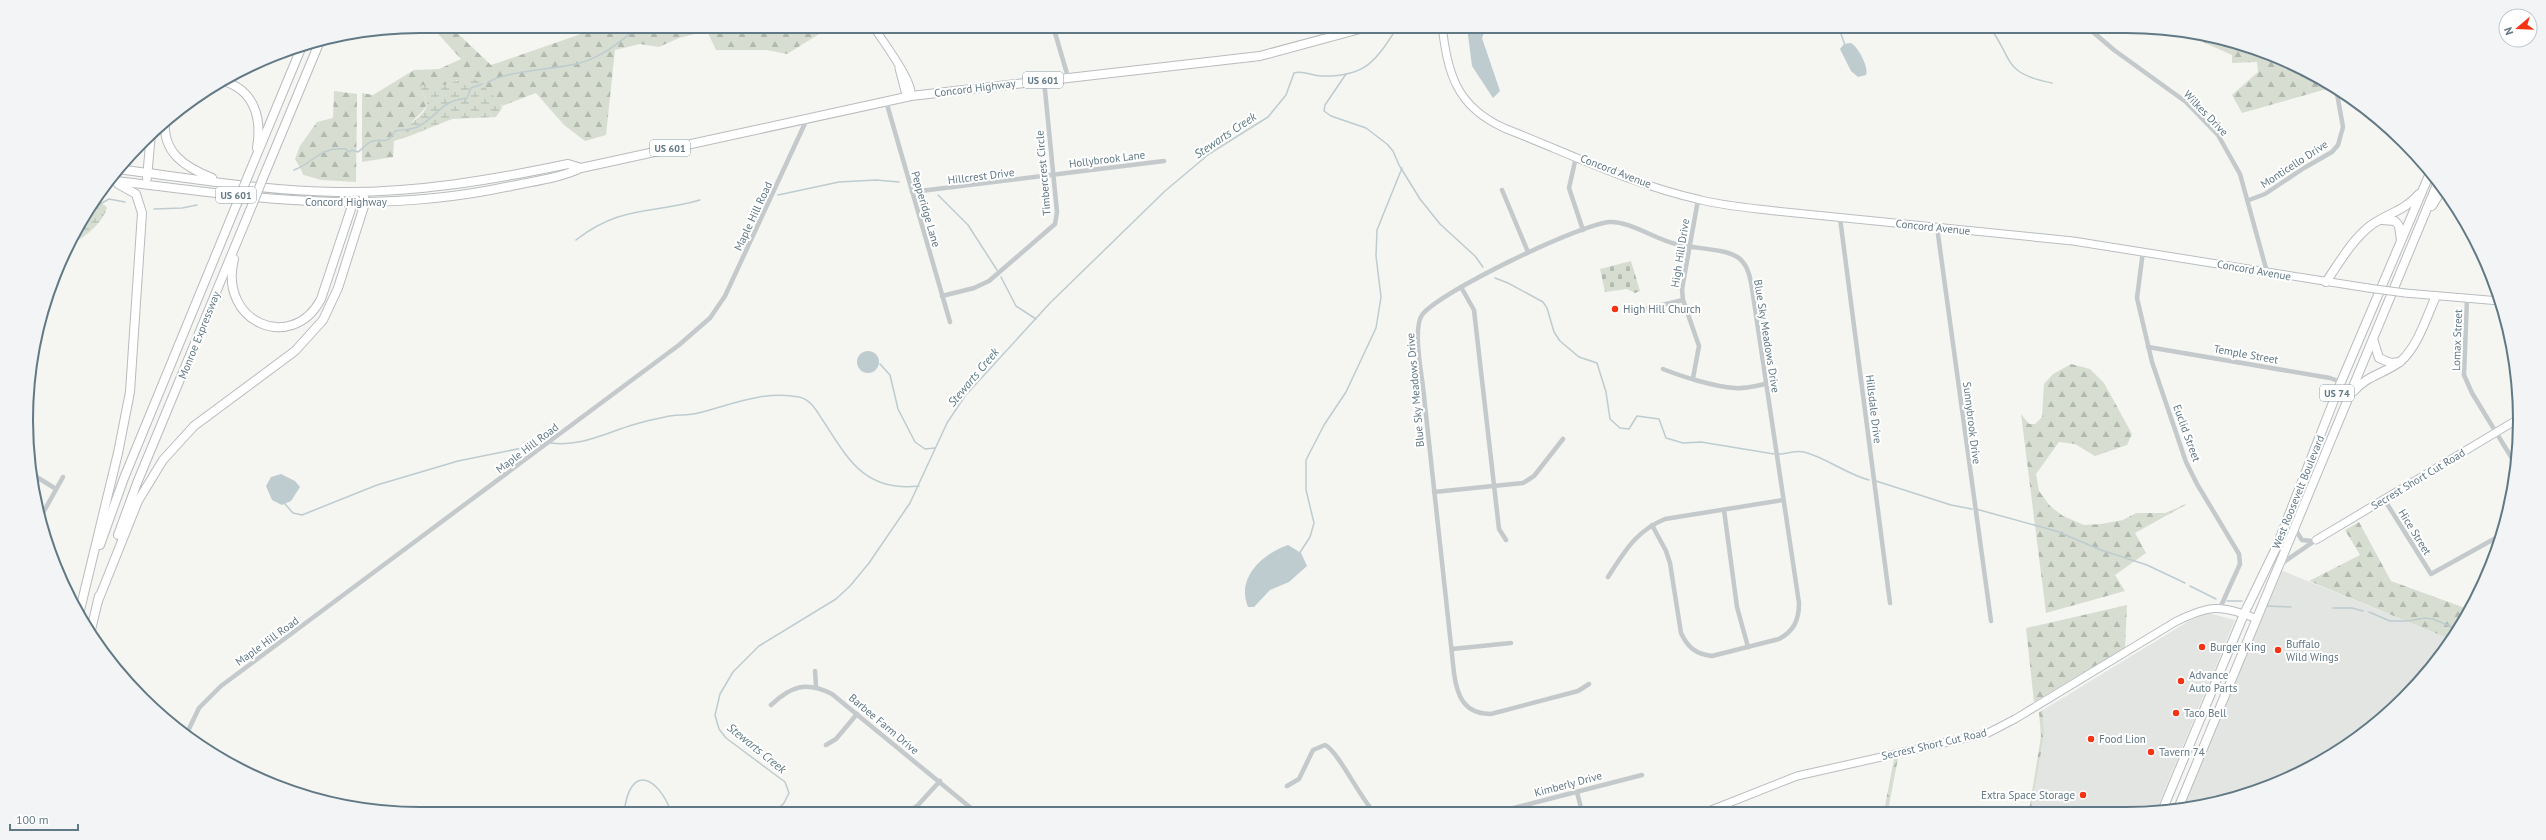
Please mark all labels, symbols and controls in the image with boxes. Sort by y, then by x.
north arrow [2498,8,2538,48]
text: N [2501,26,2516,37]
road number: US 601 [1023,72,1063,88]
street label: Concord Highway [933,76,1017,100]
street label: Wilkes Drive [2181,87,2232,139]
water label: Stewarts Creek [1191,108,1259,161]
street label: Timbercrest Circle [1032,129,1054,216]
street label: Monticello Drive [2258,137,2331,191]
road number: US 601 [650,140,690,156]
street label: Hollybrook Lane [1068,147,1146,171]
street label: Concord Avenue [1578,151,1654,191]
street label: Hillcrest Drive [947,165,1016,187]
street label: Pepperidge Lane [908,169,944,249]
street label: Maple Hill Road [731,179,775,253]
road number: US 601 [216,187,256,203]
street label: Concord Highway [305,195,388,209]
street label: Concord Avenue [1895,216,1971,238]
street label: High Hill Drive [1668,217,1692,288]
street label: Concord Avenue [2216,257,2293,283]
street label: Blue Sky Meadows Drive [1751,278,1783,394]
street label: Monroe Expressway [175,288,223,381]
place label: High Hill Church [1623,302,1701,316]
marker: High Hill Church [1610,304,1620,314]
street label: Lomax Street [2449,309,2465,371]
street label: Blue Sky Meadows Drive [1403,332,1427,448]
street label: Temple Street [2213,341,2279,367]
water label: Stewarts Creek [944,344,1002,409]
street label: Hillsdale Drive [1863,374,1885,445]
street label: Sunnybrook Drive [1960,381,1984,465]
road number: US 74 [2320,385,2354,401]
street label: Euclid Street [2170,402,2204,464]
street label: Maple Hill Road [493,420,561,476]
street label: West Roosevelt Boulevard [2269,433,2327,551]
street label: Secrest Short Cut Road [2368,445,2468,513]
street label: Hice Street [2395,506,2435,558]
street label: Maple Hill Road [233,613,301,669]
place label: Buffalo Wild Wings [2286,637,2339,664]
place label: Burger King [2210,640,2266,654]
marker: Burger King [2197,642,2207,652]
marker: Buffalo Wild Wings [2273,645,2283,655]
place label: Advance Auto Parts [2189,668,2238,695]
marker: Advance Auto Parts [2176,676,2186,686]
street label: Barbee Farm Drive [846,691,922,758]
place label: Taco Bell [2184,706,2227,720]
marker: Taco Bell [2171,708,2181,718]
water label: Stewarts Creek [724,720,790,777]
street label: Secrest Short Cut Road [1880,725,1988,763]
place label: Food Lion [2099,732,2146,746]
marker: Food Lion [2086,734,2096,744]
place label: Tavern 74 [2159,745,2205,759]
marker: Tavern 74 [2146,747,2156,757]
street label: Kimberly Drive [1533,768,1604,800]
place label: Extra Space Storage [1981,788,2075,802]
marker: Extra Space Storage [2078,790,2088,800]
scale bar [10,806,78,832]
text: 100 m [16,812,49,827]

